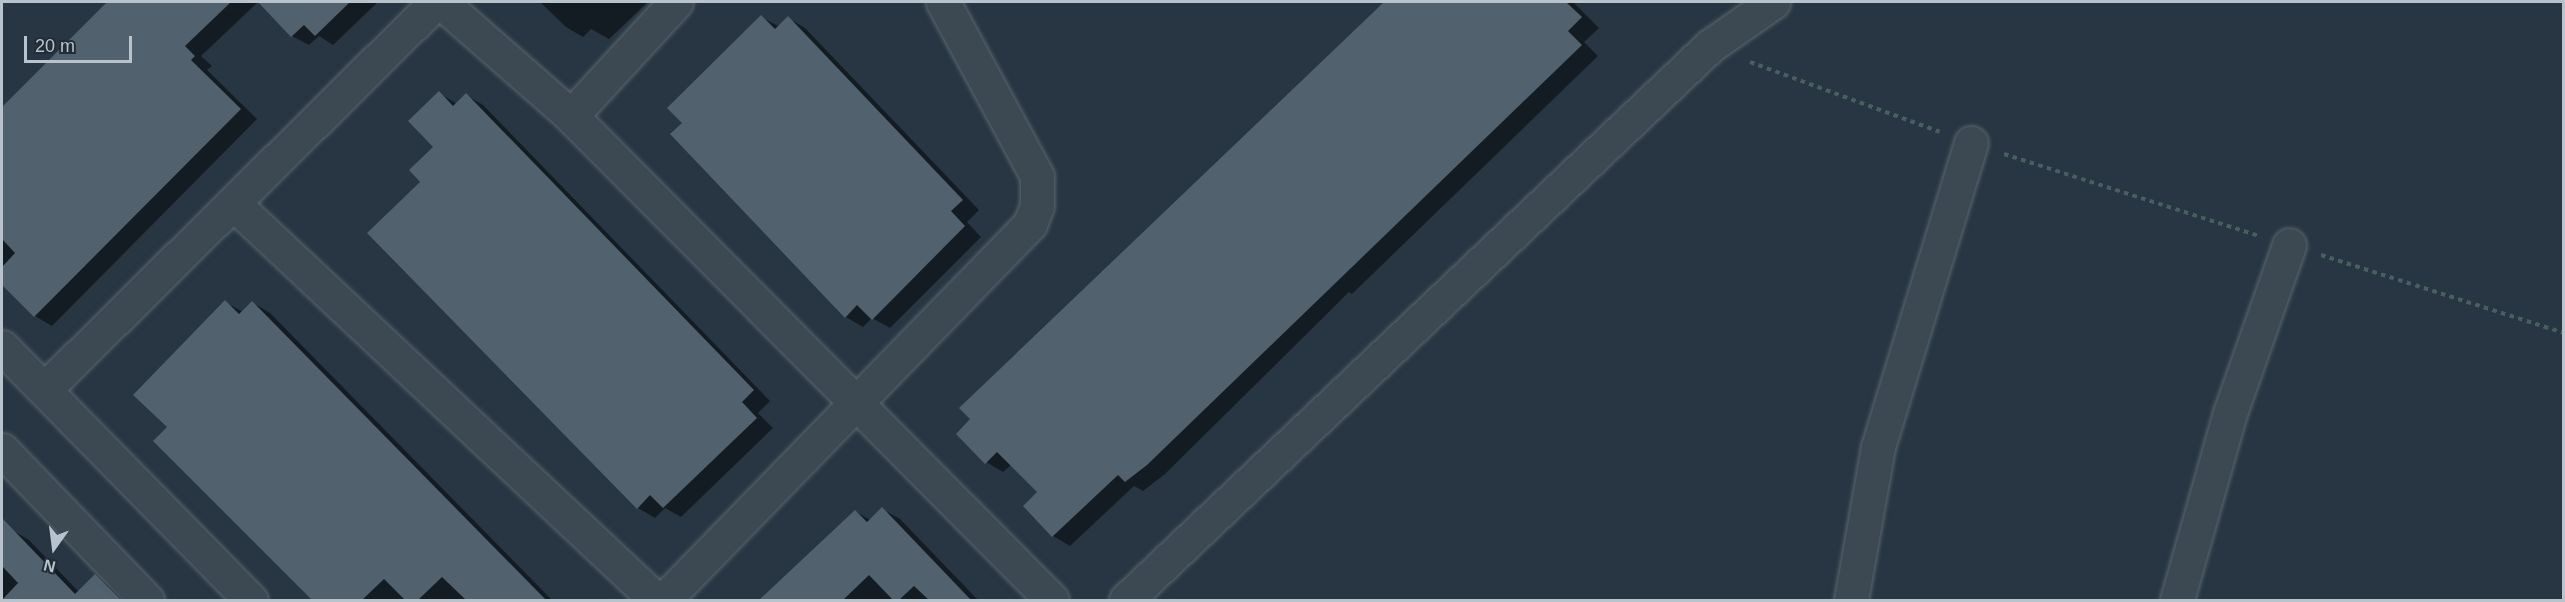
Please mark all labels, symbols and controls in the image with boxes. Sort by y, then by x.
scale bar [27,24,135,62]
text: 20 m [35,36,75,56]
north arrow [24,518,84,578]
text: N [42,556,57,576]

